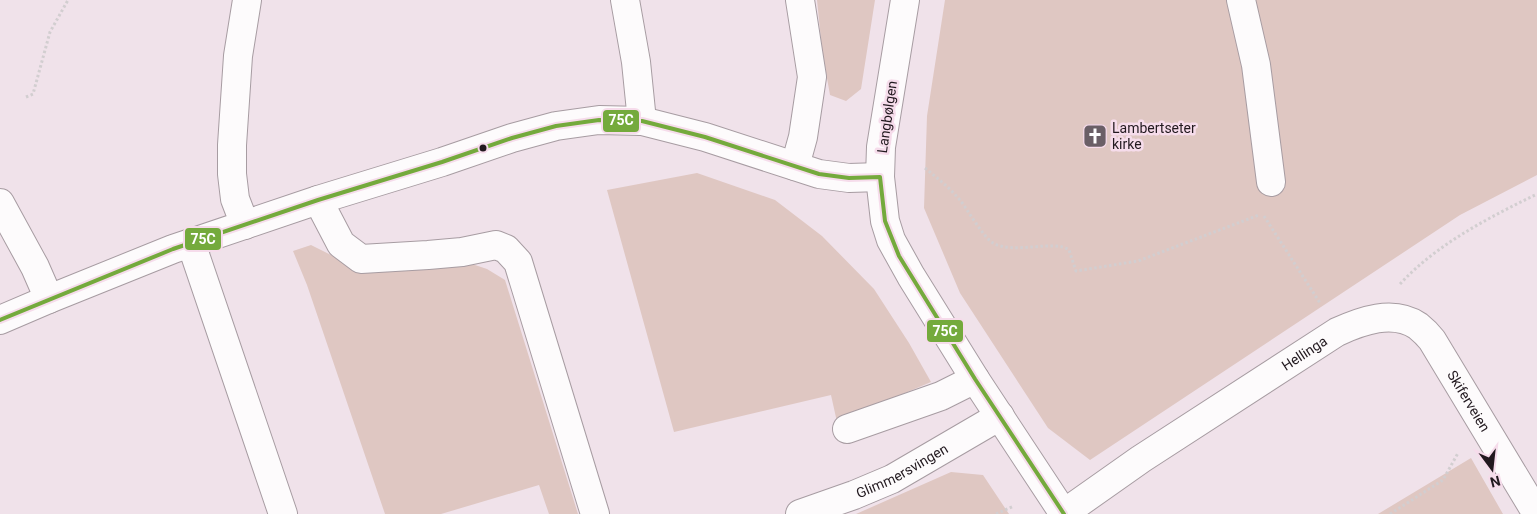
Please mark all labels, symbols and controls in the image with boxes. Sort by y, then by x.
street label: Langbølgen [874,80,900,154]
line badge: 75C [602,109,640,133]
text: 75C [608,112,634,128]
place label: Lambertseter kirke [1112,120,1196,152]
church icon: Lambertseter kirke [1082,123,1108,149]
unlabelled marker [478,143,488,153]
line badge: 75C [184,227,222,251]
text: 75C [190,231,216,247]
line badge: 75C [926,319,964,343]
text: 75C [932,323,958,339]
street label: Hellinga [1279,333,1330,374]
street label: Skiferveien [1444,367,1493,434]
street label: Glimmersvingen [854,440,951,501]
north arrow [1467,444,1517,494]
text: N [1489,473,1502,491]

